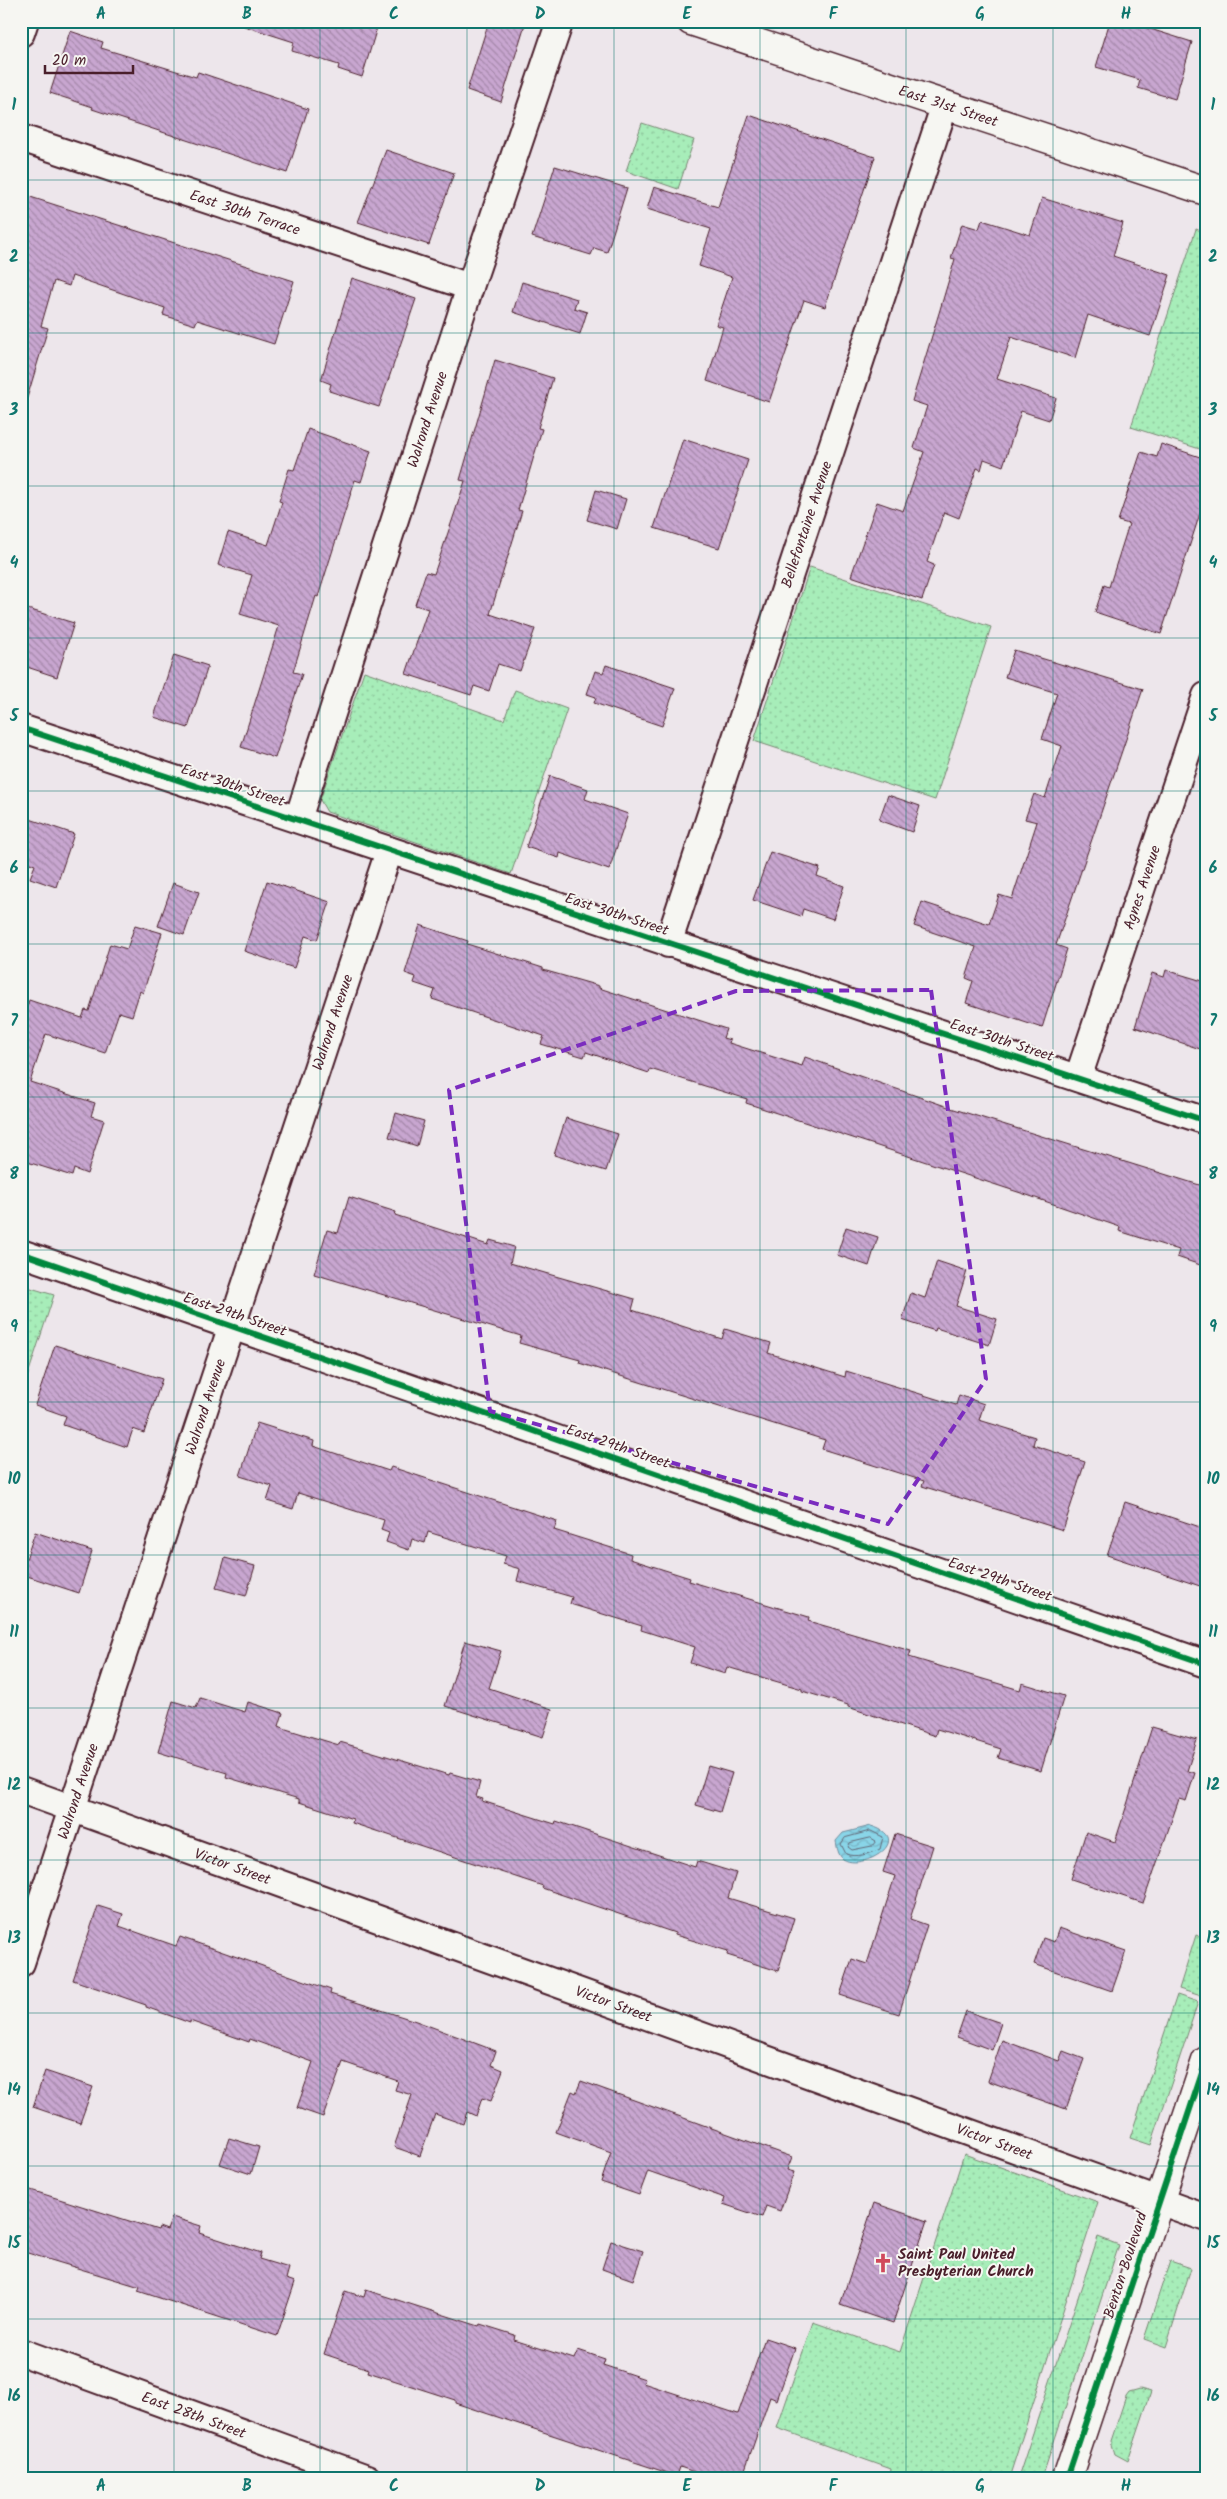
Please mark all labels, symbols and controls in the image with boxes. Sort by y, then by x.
text: A [96,2,106,27]
text: B [242,2,252,27]
text: C [389,2,399,27]
text: D [535,2,546,27]
text: E [683,2,693,27]
text: F [829,2,839,27]
text: G [975,2,985,27]
text: H [1121,2,1131,27]
scale bar [45,42,132,74]
text: 20 m [52,49,86,73]
street label: East 31st Street [895,79,1001,135]
text: 1 [12,93,17,118]
text: 1 [1211,93,1216,118]
street label: East 30th Terrace [186,184,303,243]
text: 2 [9,245,19,270]
text: 2 [1208,245,1218,270]
street label: Walrond Avenue [401,368,455,471]
text: 3 [9,398,19,423]
text: 3 [1208,398,1218,423]
street label: Bellefontaine Avenue [775,458,840,591]
text: 4 [10,551,19,576]
text: 4 [1209,551,1218,576]
text: 5 [9,704,20,729]
text: 5 [1208,704,1219,729]
street label: East 30th Street [178,758,288,814]
street label: Agnes Avenue [1118,842,1168,933]
text: 6 [10,856,19,881]
text: 6 [1209,856,1218,881]
street label: East 30th Street [562,887,672,943]
street label: Walrond Avenue [306,971,360,1074]
text: 7 [10,1009,18,1034]
text: 7 [1209,1009,1217,1034]
street label: East 30th Street [947,1013,1057,1069]
text: 8 [9,1162,19,1187]
text: 8 [1208,1162,1218,1187]
street label: East 29th Street [180,1286,290,1344]
text: 9 [10,1315,18,1340]
text: 9 [1209,1315,1217,1340]
street label: Walrond Avenue [179,1356,233,1458]
street label: East 29th Street [563,1418,673,1476]
text: 10 [7,1467,21,1492]
text: 10 [1206,1467,1220,1492]
street label: East 29th Street [945,1551,1055,1609]
text: 11 [9,1620,19,1645]
text: 11 [1208,1620,1218,1645]
street label: Walrond Avenue [52,1740,106,1843]
text: 12 [7,1773,21,1798]
text: 12 [1206,1773,1220,1798]
street label: Victor Street [191,1843,274,1892]
text: 13 [7,1926,21,1951]
text: 13 [1206,1926,1220,1951]
street label: Victor Street [572,1980,655,2030]
text: 14 [7,2078,21,2103]
text: 14 [1206,2078,1220,2103]
street label: Victor Street [952,2118,1036,2167]
street label: Benton Boulevard [1097,2208,1155,2322]
text: 15 [8,2231,22,2256]
text: 15 [1207,2231,1221,2256]
place label: Saint Paul United Presbyterian Church [898,2243,1034,2284]
church icon: Saint Paul United Presbyterian Church [872,2252,894,2274]
text: 16 [7,2384,21,2409]
text: 16 [1206,2384,1220,2409]
street label: East 28th Street [138,2386,249,2446]
text: A [96,2474,106,2499]
text: B [242,2474,252,2499]
text: C [389,2474,399,2499]
text: D [535,2474,546,2499]
text: E [683,2474,693,2499]
text: F [829,2474,839,2499]
text: G [975,2474,985,2499]
text: H [1121,2474,1131,2499]

